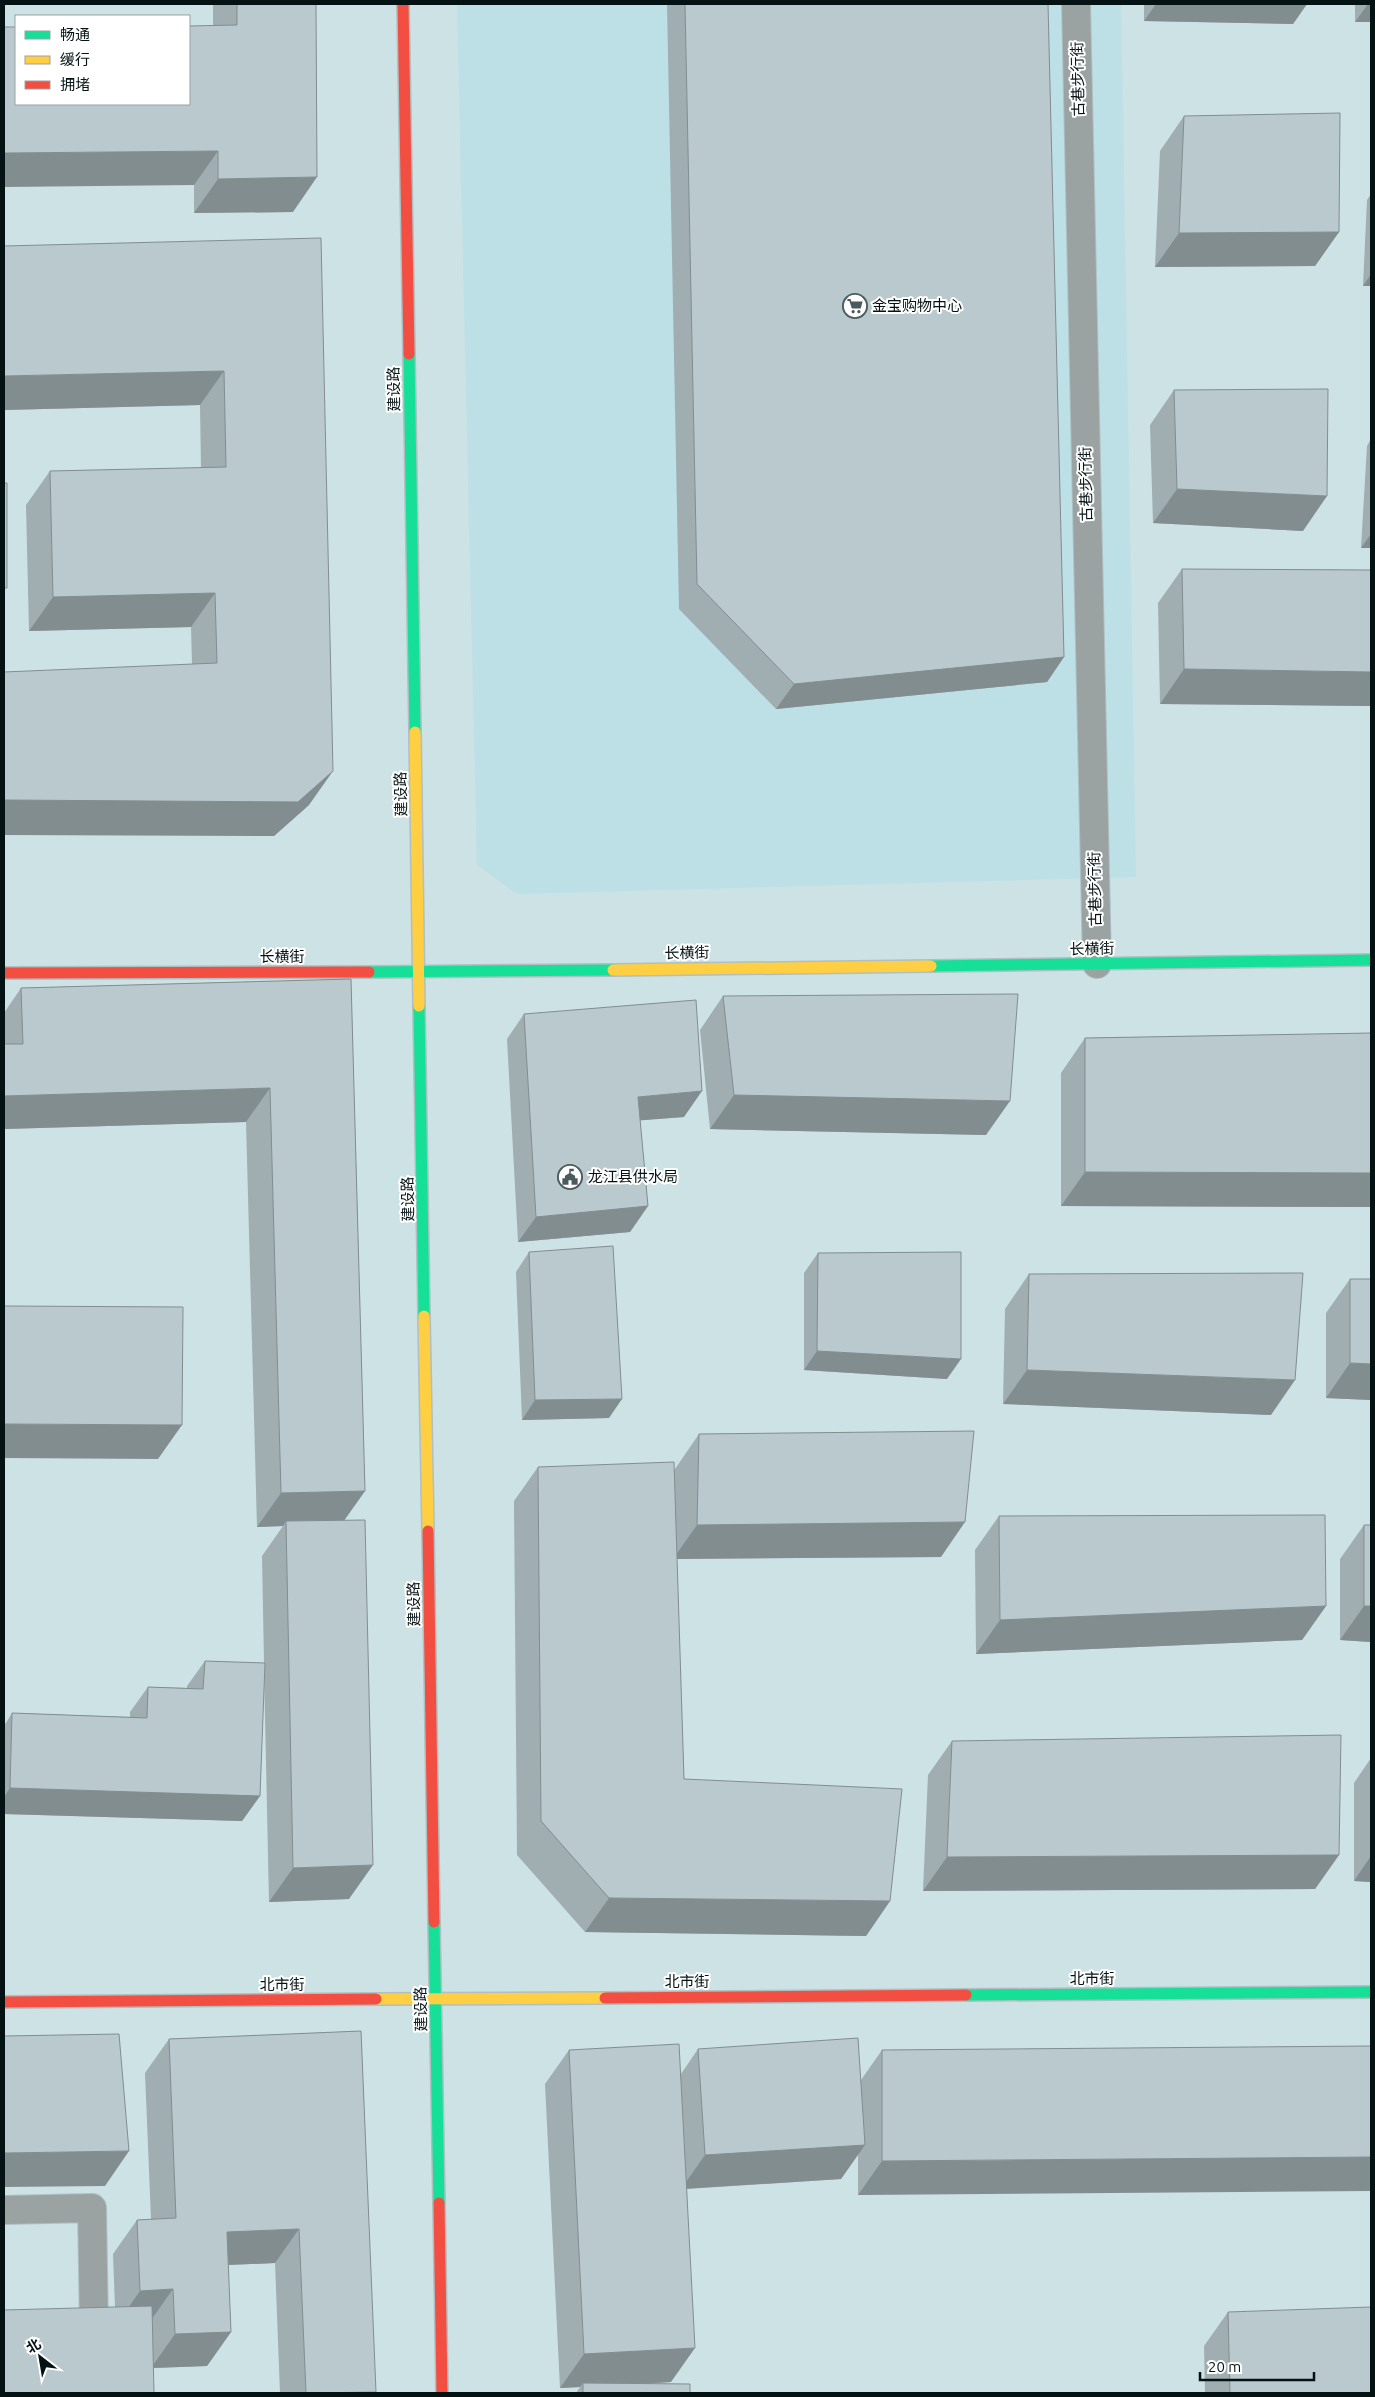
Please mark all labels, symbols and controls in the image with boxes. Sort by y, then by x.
legend [15,15,190,105]
text: 畅通 [60,26,90,43]
street label: 古巷步行街 [1068,41,1087,117]
text: 缓行 [60,51,90,68]
text: 拥堵 [60,76,90,93]
supermarket icon: 金宝购物中心 [842,293,868,319]
place label: 金宝购物中心 [872,297,962,314]
street label: 建设路 [385,366,402,412]
street label: 古巷步行街 [1076,446,1095,522]
street label: 建设路 [392,771,409,817]
street label: 古巷步行街 [1085,851,1104,927]
street label: 长横街 [1069,940,1115,957]
street label: 长横街 [664,944,710,961]
street label: 长横街 [259,948,305,965]
public building icon: 龙江县供水局 [557,1164,583,1190]
place label: 龙江县供水局 [588,1168,678,1185]
street label: 建设路 [399,1176,416,1222]
street label: 建设路 [405,1581,422,1627]
street label: 北市街 [1069,1970,1115,1987]
street label: 北市街 [664,1973,710,1990]
street label: 北市街 [259,1976,305,1993]
street label: 建设路 [412,1986,429,2032]
north arrow [15,2332,65,2382]
text: 北 [23,2335,43,2356]
scale bar [1200,2350,1314,2382]
text: 20 m [1208,2358,1241,2375]

